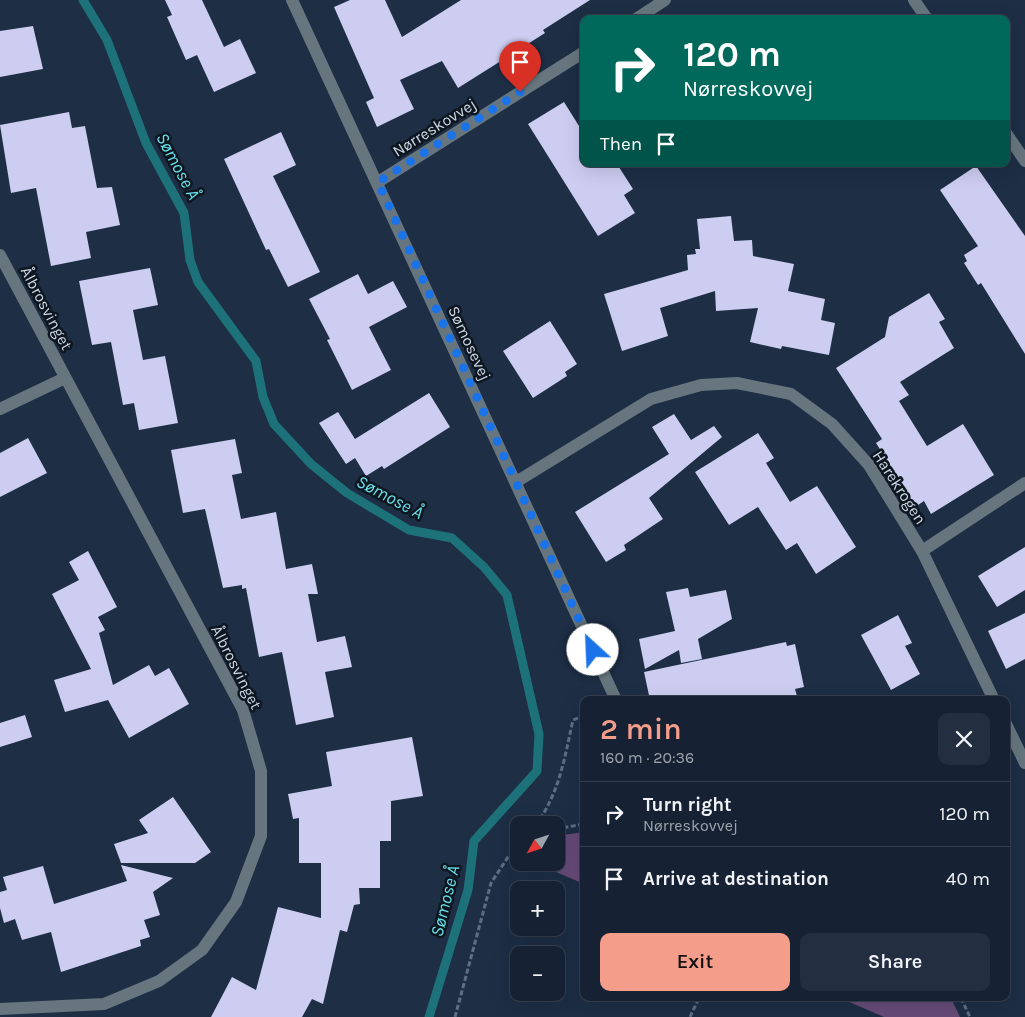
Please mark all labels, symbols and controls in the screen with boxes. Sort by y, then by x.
text: 120 m [683,34,781,75]
icon: right [600,35,665,100]
pin [499,41,541,92]
icon: arrive [506,48,534,76]
text: Nørreskovvej [683,76,814,102]
street label: Nørreskovvej [389,94,480,161]
water label: Sømose Å [151,129,205,203]
icon: arrive [652,130,680,158]
text: Then [600,133,642,155]
street label: Ålbrosvinget [17,263,77,353]
street label: Sømosevej [444,303,495,383]
street label: Harekrogen [869,447,930,528]
water label: Sømose Å [353,470,427,524]
street label: Ålbrosvinget [207,622,266,712]
position arrow [566,623,618,675]
text: 2 min [600,711,682,747]
button: close [938,713,990,765]
text: 160 m · 20:36 [600,748,694,767]
text: Turn right [643,794,732,816]
icon: right [600,800,628,828]
text: 120 m [939,803,990,825]
north arrow [510,816,565,871]
map controls [510,816,565,1001]
text: Nørreskovvej [643,816,738,835]
water label: Sømose Å [426,863,464,939]
icon: arrive [600,865,628,893]
text: Arrive at destination [643,868,829,890]
text: 40 m [946,868,990,890]
button: + [510,881,565,936]
button: Exit [600,933,790,991]
button: Share [800,933,990,991]
button: − [510,946,565,1001]

